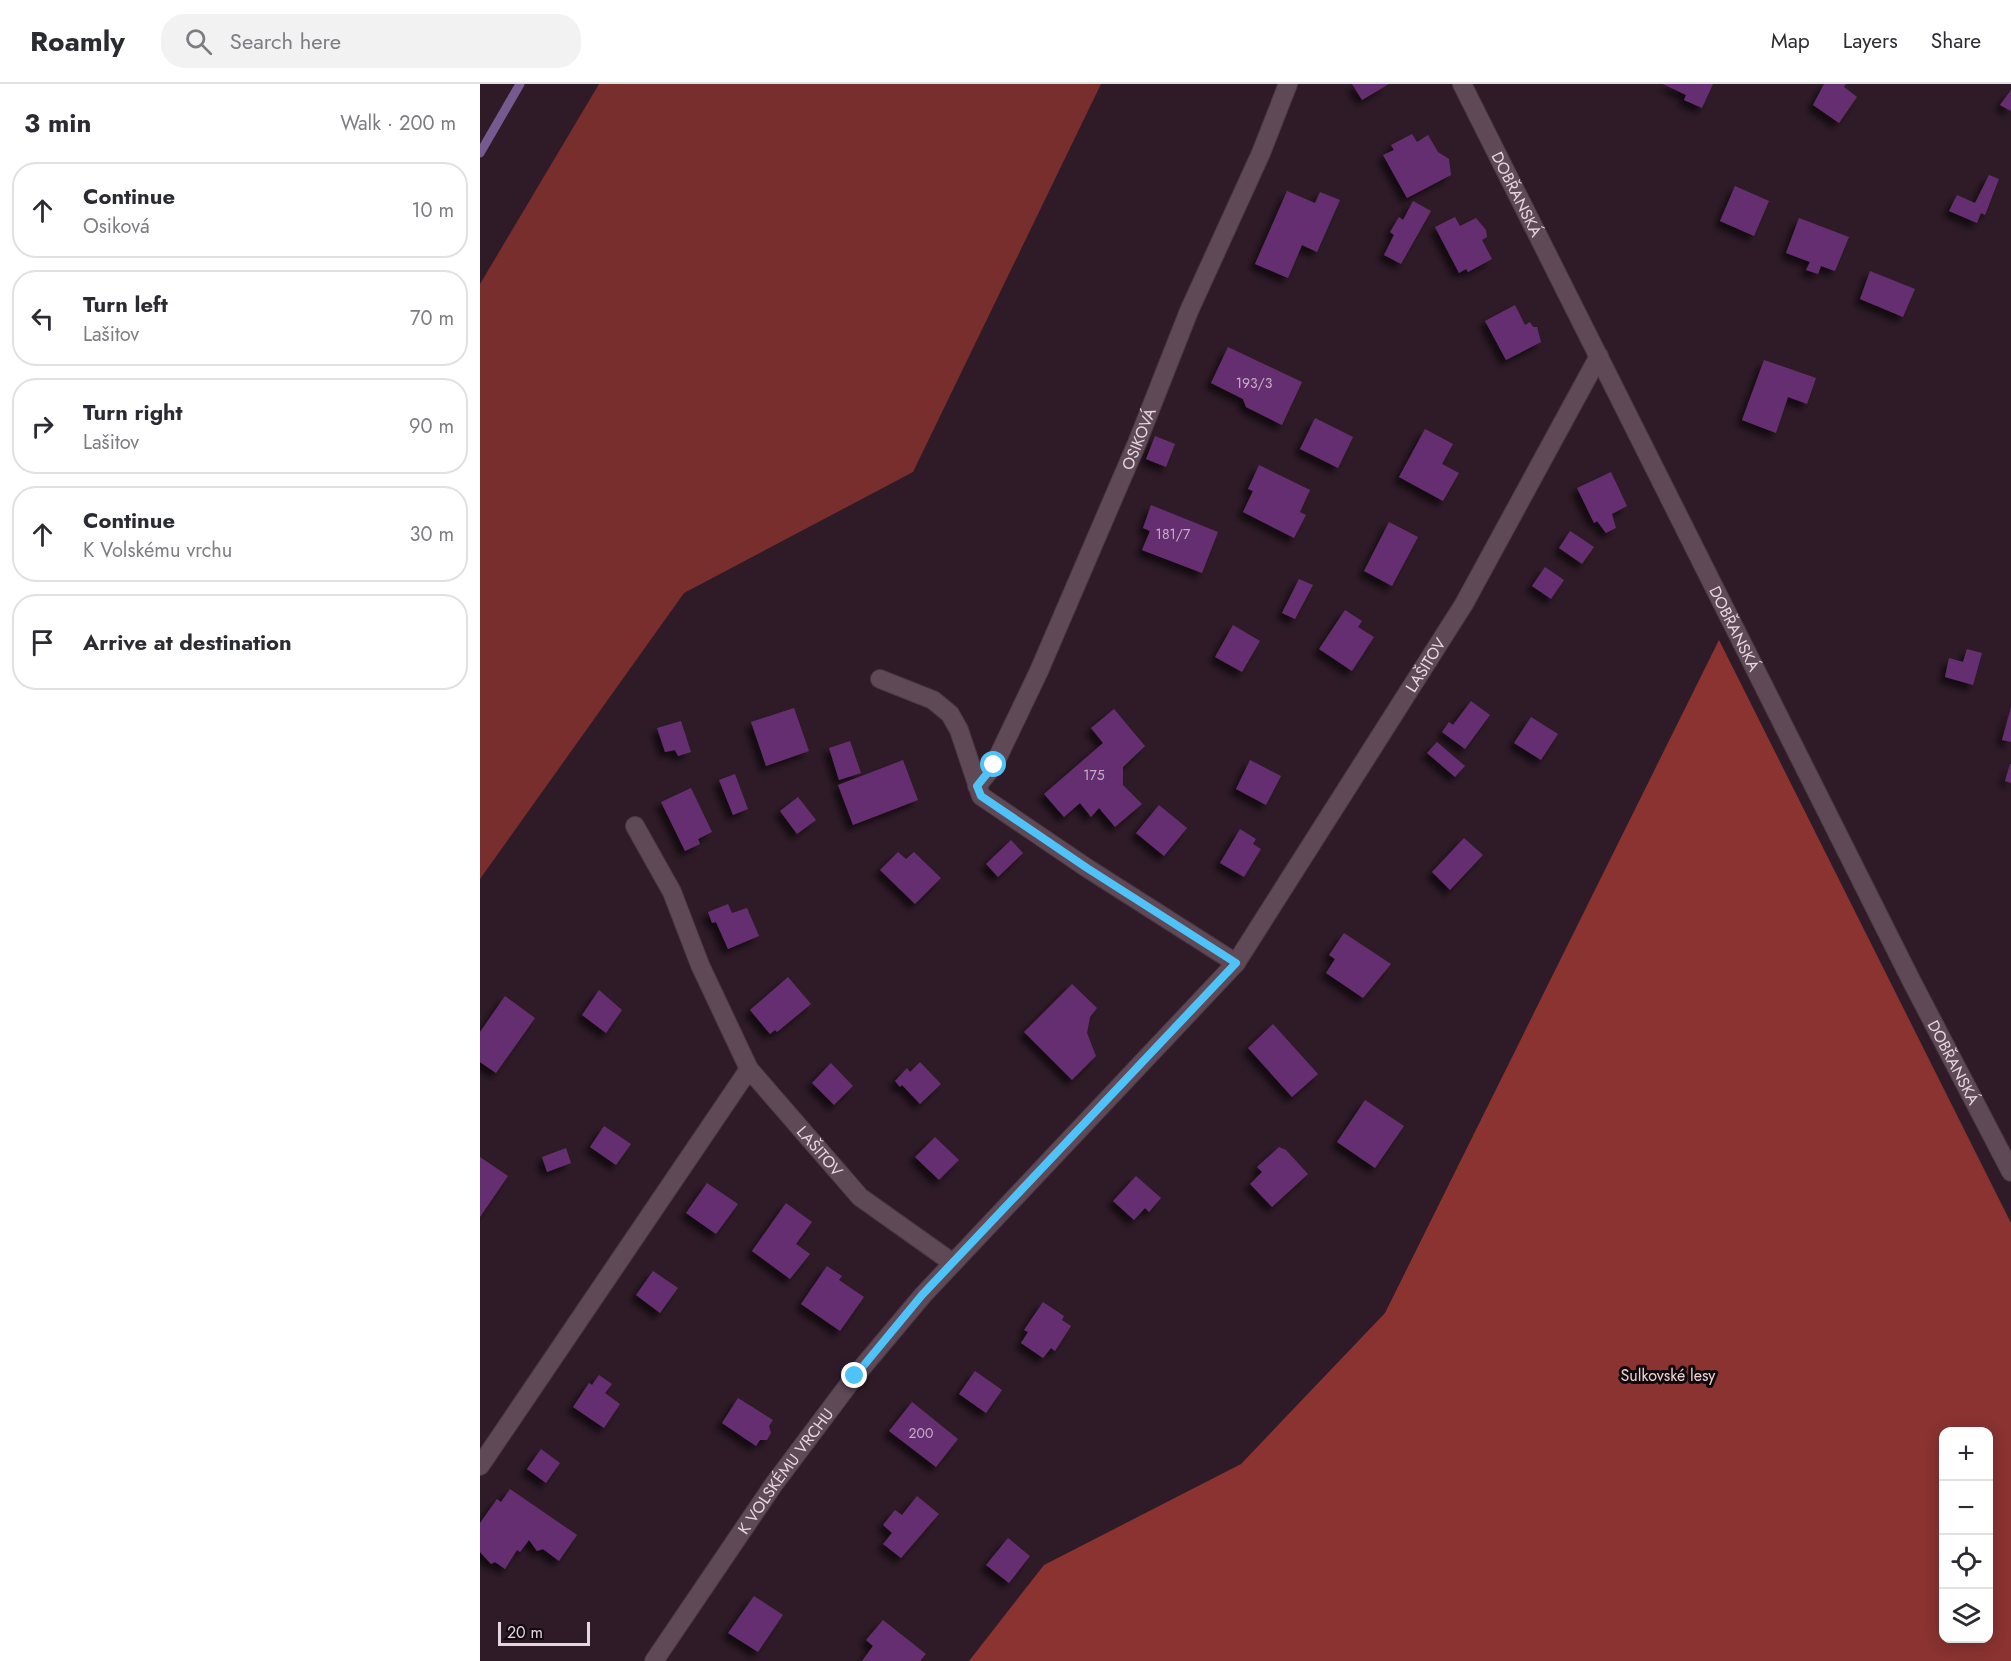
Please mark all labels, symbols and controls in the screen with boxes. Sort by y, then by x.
search box [161,14,581,68]
text: Roamly [30,21,125,62]
icon: search [182,25,215,58]
text: Search here [230,25,341,57]
text: Map [1771,26,1810,56]
text: Layers [1843,26,1898,56]
text: Share [1931,26,1981,56]
text: 3 min [24,104,91,142]
text: Walk · 200 m [340,109,456,138]
street label: DOBŘANSKÁ [1486,147,1548,241]
text: Continue [83,180,175,212]
icon: ahead [26,194,59,227]
text: 10 m [411,196,454,225]
text: Osiková [83,212,150,241]
text: Turn left [83,288,168,320]
icon: left [26,302,59,335]
text: 70 m [410,304,454,333]
text: Lašitov [83,320,139,349]
house number: 193/3 [1236,373,1273,393]
text: Turn right [83,396,183,428]
street label: OSIKOVÁ [1115,404,1162,473]
icon: right [26,410,59,443]
text: 90 m [409,412,454,441]
text: Lašitov [83,428,139,457]
text: Continue [83,504,175,536]
icon: ahead [26,518,59,551]
text: 30 m [409,520,454,549]
house number: 181/7 [1156,524,1191,544]
text: K Volskému vrchu [83,536,232,565]
street label: DOBŘANSKÁ [1704,582,1766,675]
icon: arrive [26,626,59,659]
text: Arrive at destination [83,626,292,658]
street label: LAŠITOV [1399,633,1451,697]
route start [980,751,1006,777]
house number: 175 [1083,765,1105,785]
street label: DOBŘANSKÁ [1922,1016,1986,1109]
street label: LAŠITOV [792,1121,849,1182]
route end [841,1362,867,1388]
park label: Sulkovské lesy [1621,1364,1716,1387]
street label: K VOLSKÉMU VRCHU [732,1403,839,1539]
house number: 200 [909,1423,933,1443]
map controls [1939,1427,1993,1643]
button: + [1939,1427,1993,1481]
button: − [1939,1481,1993,1535]
button: locate [1939,1535,1993,1589]
button: layers [1939,1589,1993,1643]
scale bar [498,1619,590,1646]
text: 20 m [507,1621,543,1644]

